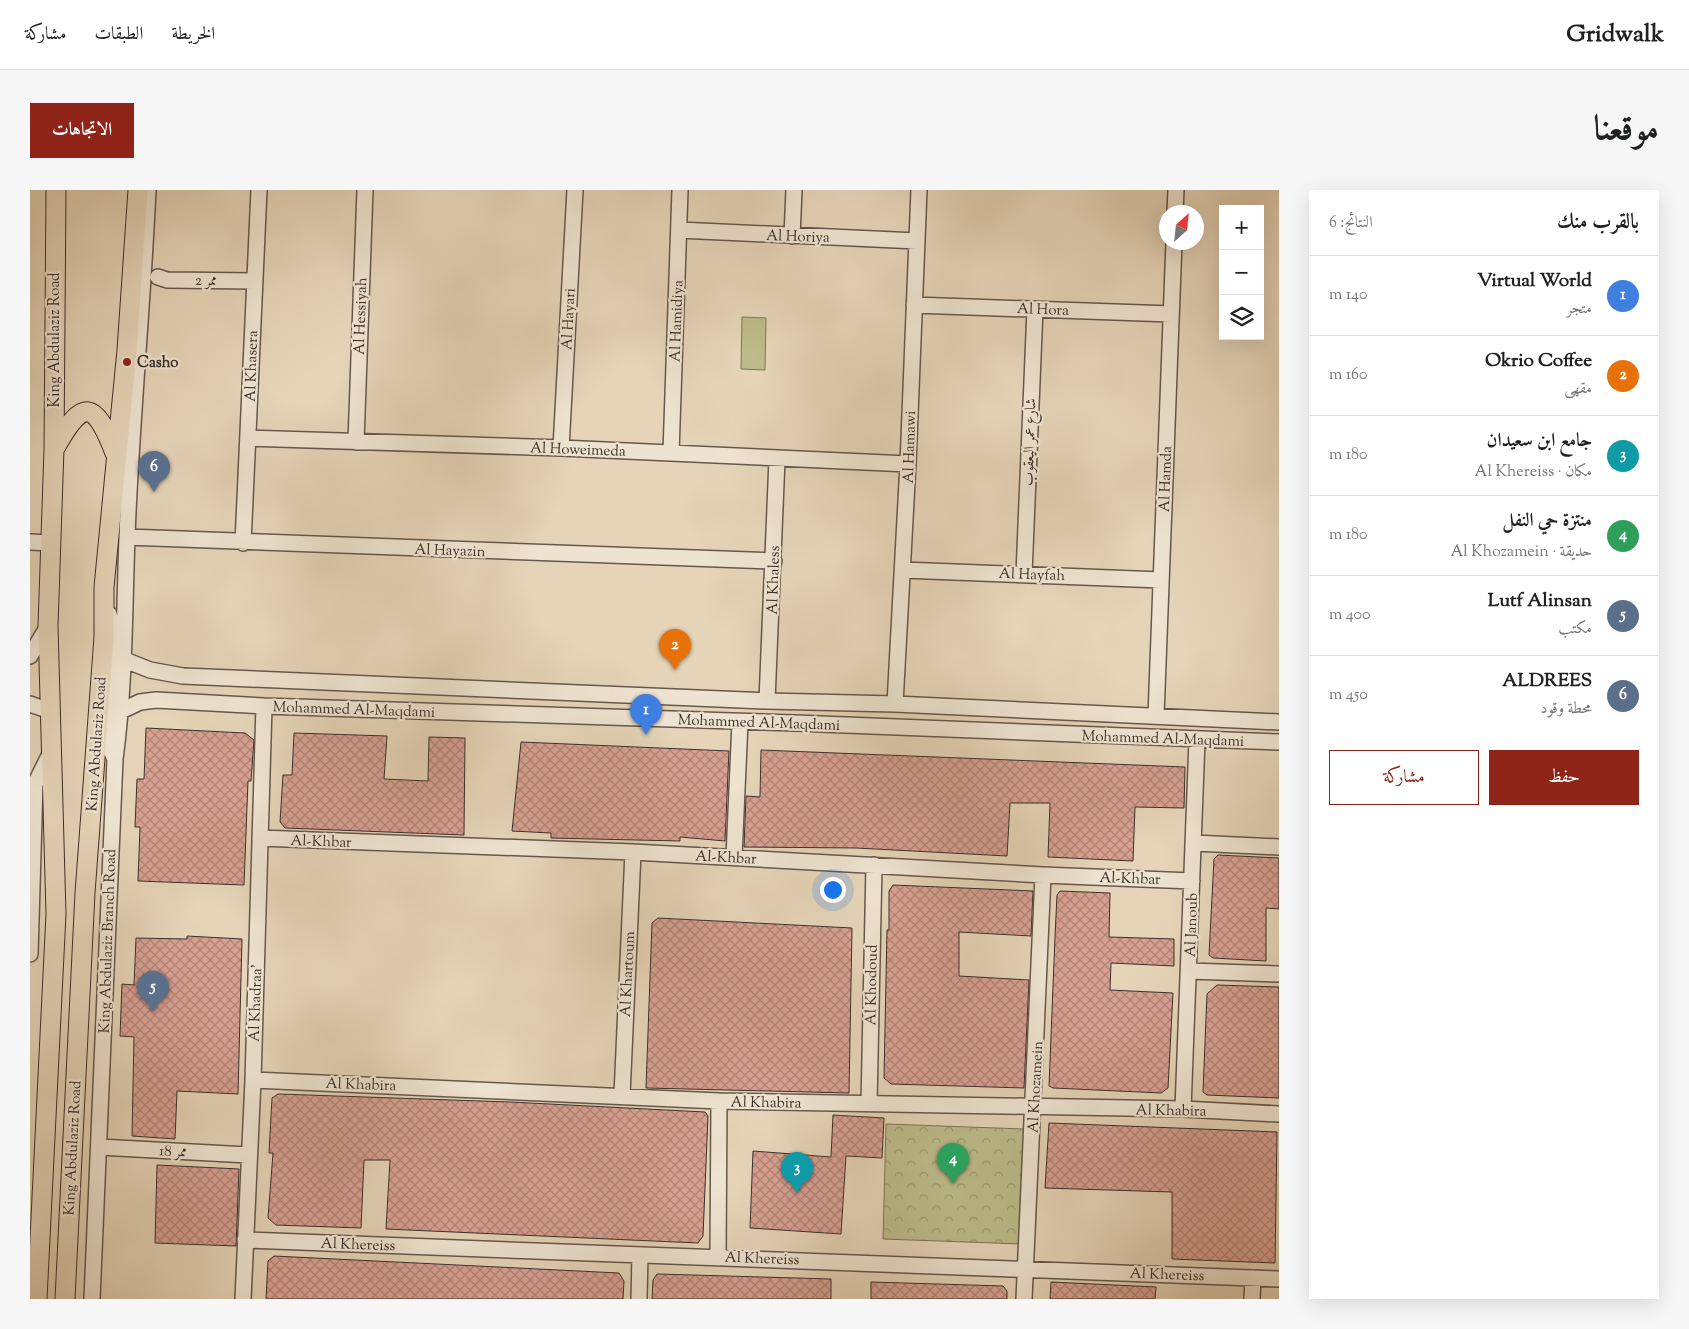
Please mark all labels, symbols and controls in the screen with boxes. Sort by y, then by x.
text: Gridwalk [1566,18,1664,52]
text: مشاركة [25,22,66,48]
text: الطبقات [94,22,143,48]
text: الخريطة [171,22,215,48]
button: الاتجاهات [30,103,134,158]
text: موقعنا [1594,105,1659,156]
north arrow [1159,205,1204,250]
map controls [1219,205,1264,340]
button: + [1219,205,1264,250]
text: بالقرب منك [1557,208,1639,238]
text: النتائج: 6 [1329,212,1373,235]
street label: Al Horiya [766,226,830,249]
button: − [1219,250,1264,295]
text: Virtual World [1477,268,1592,295]
street label: ممر 2 [195,271,217,292]
street label: King Abdulaziz Road [45,272,66,408]
street label: Al Hessiyah [350,277,373,355]
street label: Al Hamidiya [666,280,689,362]
text: 140 m [1329,284,1367,307]
text: 1 [1620,284,1626,307]
street label: Al Hayari [557,287,582,351]
button: layers [1219,295,1264,340]
text: متجر [1567,298,1592,321]
street label: Al Hora [1017,299,1069,322]
street label: Al Khasera [241,330,264,402]
text: Okrio Coffee [1485,348,1592,375]
place label: Casho [137,353,179,374]
marker: Casho [121,356,133,368]
text: 160 m [1329,364,1368,387]
text: 2 [1619,364,1627,387]
text: مقهى [1564,378,1592,401]
street label: شارع عمر اليعقوب [1018,398,1044,486]
street label: Al Hamawi [899,410,922,484]
text: جامع ابن سعيدان [1487,428,1592,455]
street label: Al Howeimeda [530,438,626,463]
text: 180 m [1329,444,1368,467]
text: 3 [1620,444,1626,467]
street label: Al Hamda [1155,446,1178,512]
pin: 6 [138,451,170,492]
text: مكان · Al Khereiss [1475,461,1592,484]
text: منتزة حي النفل [1502,508,1592,535]
text: 180 m [1329,524,1368,547]
text: 4 [1619,524,1627,547]
street label: Al Hayazin [414,540,486,563]
text: حديقة · Al Khozamein [1450,541,1592,564]
street label: Al Khaless [763,545,786,615]
street label: Al Hayfah [998,564,1066,587]
text: Lutf Alinsan [1488,588,1592,615]
text: 400 m [1329,604,1371,627]
text: 5 [1620,604,1626,627]
text: مكتب [1558,618,1592,641]
pin: 2 [659,629,691,670]
text: ALDREES [1502,668,1592,695]
street label: King Abdulaziz Road [82,675,113,812]
text: 450 m [1329,684,1368,707]
text: 6 [1619,684,1627,707]
pin: 1 [630,694,662,735]
street label: Mohammed Al-Maqdami [272,697,436,724]
text: محطة وقود [1540,698,1592,721]
street label: Mohammed Al-Maqdami [677,710,841,737]
street label: Mohammed Al-Maqdami [1081,726,1245,753]
button: مشاركة [1329,750,1479,805]
button: حفظ [1489,750,1639,805]
street label: Al-Khbar [290,831,352,854]
street label: Al-Khbar [695,846,757,871]
street label: King Abdulaziz Branch Road [95,848,122,1034]
street label: Al-Khbar [1099,868,1161,891]
your location [820,877,846,903]
street label: Al Janoub [1181,892,1204,958]
street label: Al Khartoum [616,930,641,1018]
street label: Al Khodoud [861,944,884,1026]
street label: Al Khadraa' [245,964,268,1042]
pin: 5 [137,971,169,1012]
street label: Al Khozamein [1024,1040,1049,1134]
street label: Al Khabira [325,1074,397,1097]
street label: King Abdulaziz Road [59,1080,88,1216]
street label: Al Khabira [730,1092,802,1115]
street label: Al Khabira [1135,1100,1207,1123]
street label: ممر 18 [159,1141,187,1164]
pin: 4 [937,1143,969,1184]
pin: 3 [781,1152,813,1193]
street label: Al Khereiss [320,1234,396,1257]
street label: Al Khereiss [724,1248,800,1271]
street label: Al Khereiss [1129,1264,1205,1287]

